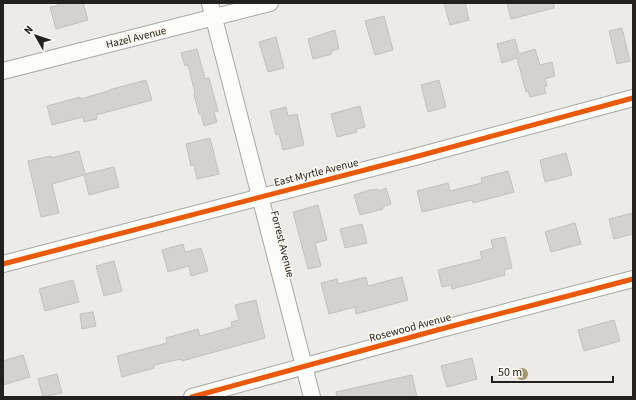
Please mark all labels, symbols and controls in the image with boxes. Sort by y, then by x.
north arrow [16,16,56,56]
text: N [20,22,37,38]
street label: Hazel Avenue [104,23,168,52]
street label: East Myrtle Avenue [272,155,361,190]
street label: Forrest Avenue [267,209,298,280]
street label: Rosewood Avenue [368,309,453,346]
scale bar [492,358,613,384]
text: 50 m [498,364,522,381]

